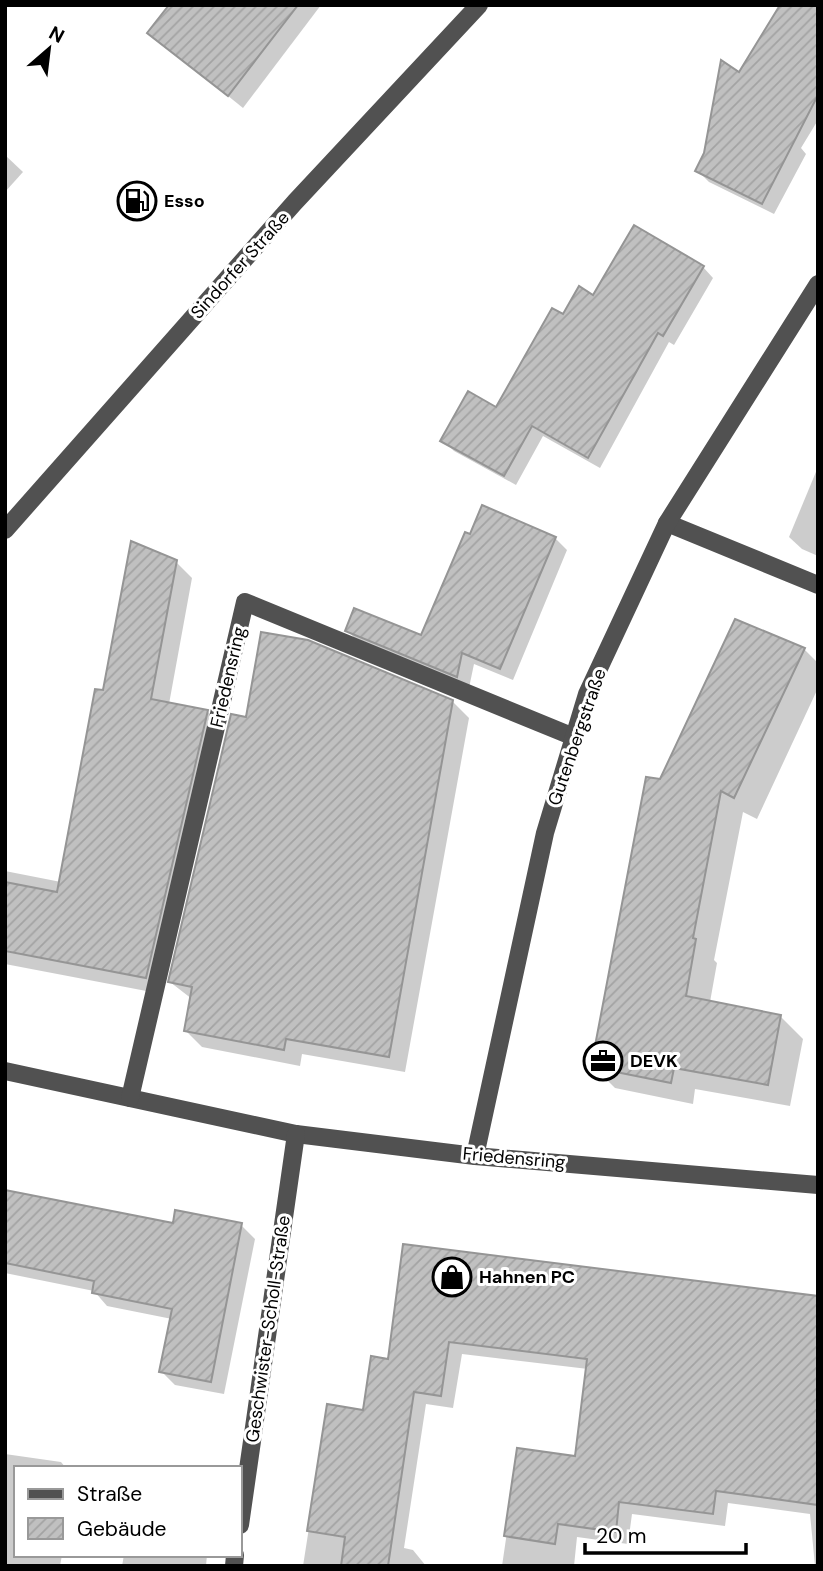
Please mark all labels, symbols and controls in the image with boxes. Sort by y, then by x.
north arrow [14,14,84,84]
text: N [45,20,69,49]
fuel station icon: Esso [116,180,158,222]
place label: Esso [164,189,205,213]
street label: Sindorfer Straße [185,206,295,324]
street label: Friedensring [205,624,251,730]
street label: Gutenbergstraße [542,665,612,809]
office icon: DEVK [582,1040,624,1082]
place label: DEVK [630,1049,678,1073]
street label: Friedensring [462,1142,566,1174]
street label: Geschwister-Scholl-Straße [240,1214,296,1444]
shop icon: Hahnen PC [431,1256,473,1298]
place label: Hahnen PC [479,1265,575,1289]
legend [14,1466,242,1557]
text: Straße [77,1480,142,1508]
scale bar [585,1512,746,1556]
text: Gebäude [77,1515,167,1543]
text: 20 m [596,1522,647,1550]

